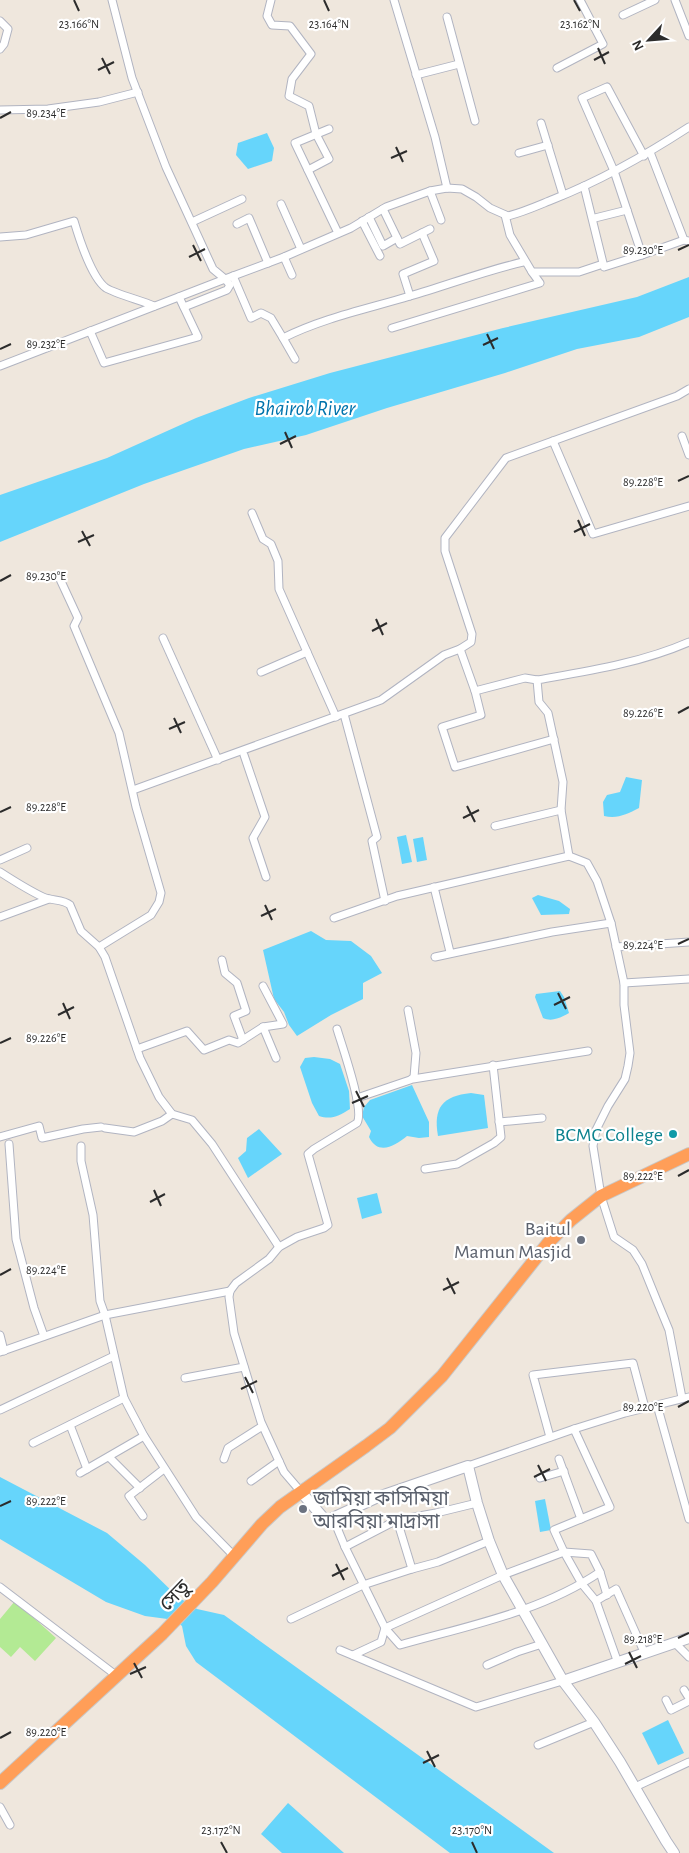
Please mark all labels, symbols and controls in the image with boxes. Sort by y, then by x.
north arrow [624,15,674,65]
text: 23.166°N [59,18,99,30]
text: 23.164°N [309,18,349,30]
text: 23.162°N [560,18,600,30]
text: N [630,38,647,53]
text: 89.234°E [26,107,66,119]
text: 89.230°E [623,244,663,256]
text: 89.232°E [26,338,66,350]
water label: Bhairob River [255,398,357,419]
text: 89.228°E [623,476,663,488]
text: 89.230°E [26,570,66,582]
text: 89.226°E [623,707,663,719]
text: 89.228°E [26,801,66,813]
text: 89.224°E [623,939,663,951]
text: 89.226°E [26,1032,66,1044]
place label: BCMC College [555,1125,663,1145]
marker: BCMC College [667,1128,679,1140]
text: 89.222°E [623,1170,663,1182]
place label: Baitul Mamun Masjid [454,1219,571,1262]
marker: Baitul Mamun Masjid [575,1234,587,1246]
text: 89.224°E [26,1264,66,1276]
text: 89.220°E [623,1401,664,1413]
place label: জামিয়া কাসিমিয়া আরবিয়া মাদ্রাসা [312,1486,450,1532]
text: 89.222°E [26,1495,66,1507]
marker: জামিয়া কাসিমিয়া আরবিয়া মাদ্রাসা [297,1503,309,1515]
street label: সেতু [156,1576,196,1616]
text: 89.218°E [624,1633,663,1645]
text: 89.220°E [26,1726,67,1738]
text: 23.172°N [201,1824,241,1836]
text: 23.170°N [452,1824,492,1836]

